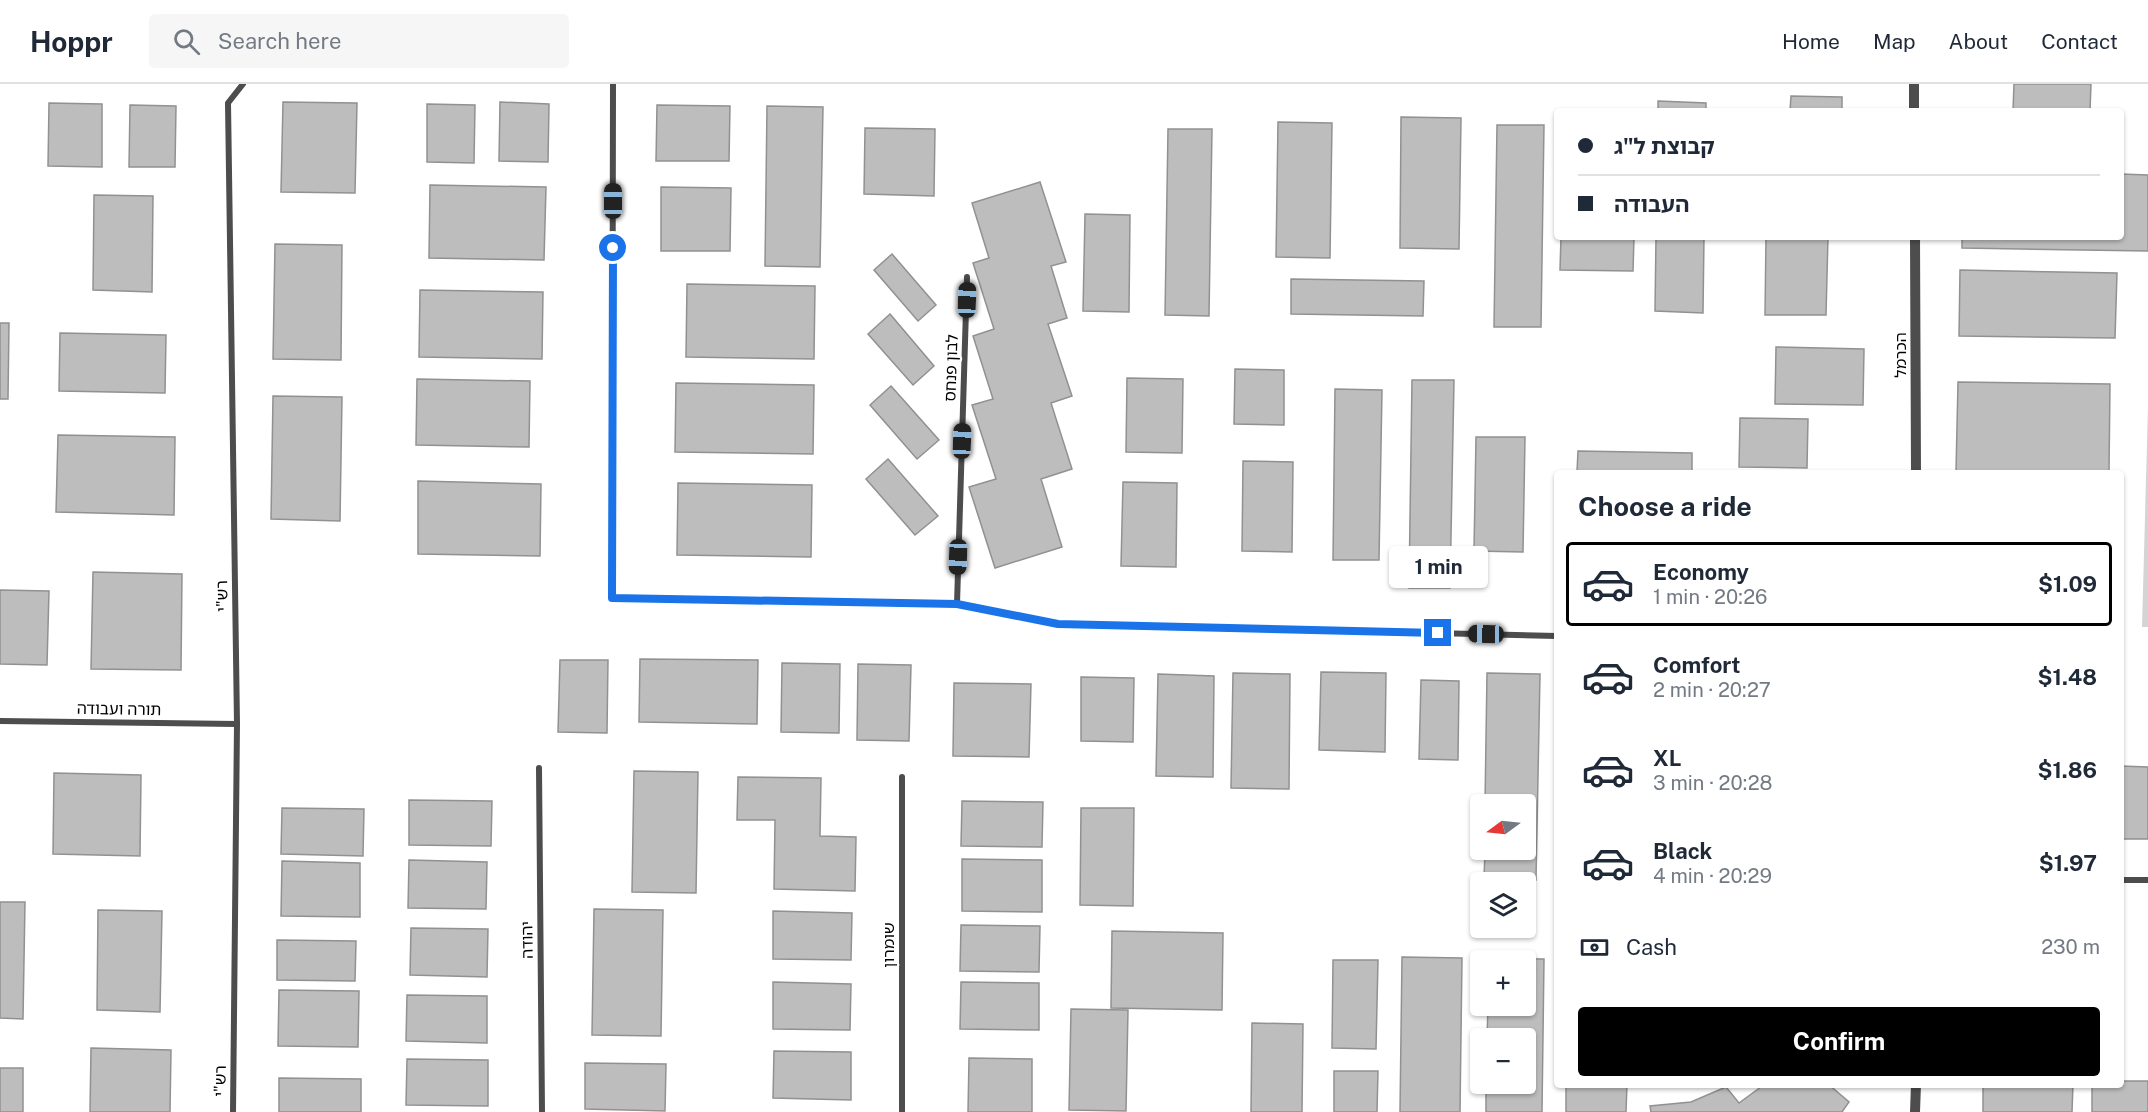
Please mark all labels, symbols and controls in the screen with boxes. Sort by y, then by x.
search box [149,14,569,68]
text: Hoppr [30,25,113,58]
icon: search [170,25,203,58]
text: Search here [218,28,341,54]
text: Home [1782,29,1840,54]
text: Map [1873,29,1916,54]
text: About [1949,29,2008,54]
text: Contact [2041,29,2118,54]
text: קבוצת ל"ג [1614,133,1715,159]
car [604,183,622,219]
text: העבודה [1614,191,1689,217]
route start [599,234,626,261]
car [957,282,977,318]
street label: הכרמל [1891,332,1910,378]
street label: לבון פנחס [940,334,962,402]
car [952,423,972,459]
text: Choose a ride [1578,490,1752,522]
car [948,539,968,575]
callout: 1 min [1388,546,1488,588]
text: 1 min [1414,555,1463,579]
icon: car [1581,557,1635,611]
text: Economy [1653,559,1749,585]
text: $1.09 [2038,571,2097,597]
street label: רש"י [212,580,232,612]
text: 1 min · 20:26 [1653,585,1768,609]
route end [1424,619,1451,646]
car [1468,625,1504,643]
icon: car [1581,650,1635,704]
text: Comfort [1653,652,1740,678]
text: $1.48 [2038,664,2097,690]
text: 2 min · 20:27 [1653,678,1771,702]
street label: תורה ועבודה [77,699,161,719]
icon: car [1581,743,1635,797]
text: XL [1653,745,1681,771]
text: $1.86 [2037,757,2097,783]
text: 3 min · 20:28 [1653,771,1773,795]
north arrow [1470,794,1536,860]
map controls [1470,794,1536,1094]
icon: car [1581,836,1635,890]
text: Black [1653,838,1712,864]
text: $1.97 [2039,850,2097,876]
text: 4 min · 20:29 [1653,864,1772,888]
button: layers [1470,872,1536,938]
street label: יהודה [517,921,537,959]
street label: שומרון [879,922,898,968]
icon: cash [1578,931,1611,964]
text: Cash [1626,934,1677,960]
text: 230 m [2041,935,2100,959]
button: + [1470,950,1536,1016]
button: Confirm [1578,1007,2100,1076]
button: − [1470,1028,1536,1094]
street label: רש"י [210,1065,230,1097]

